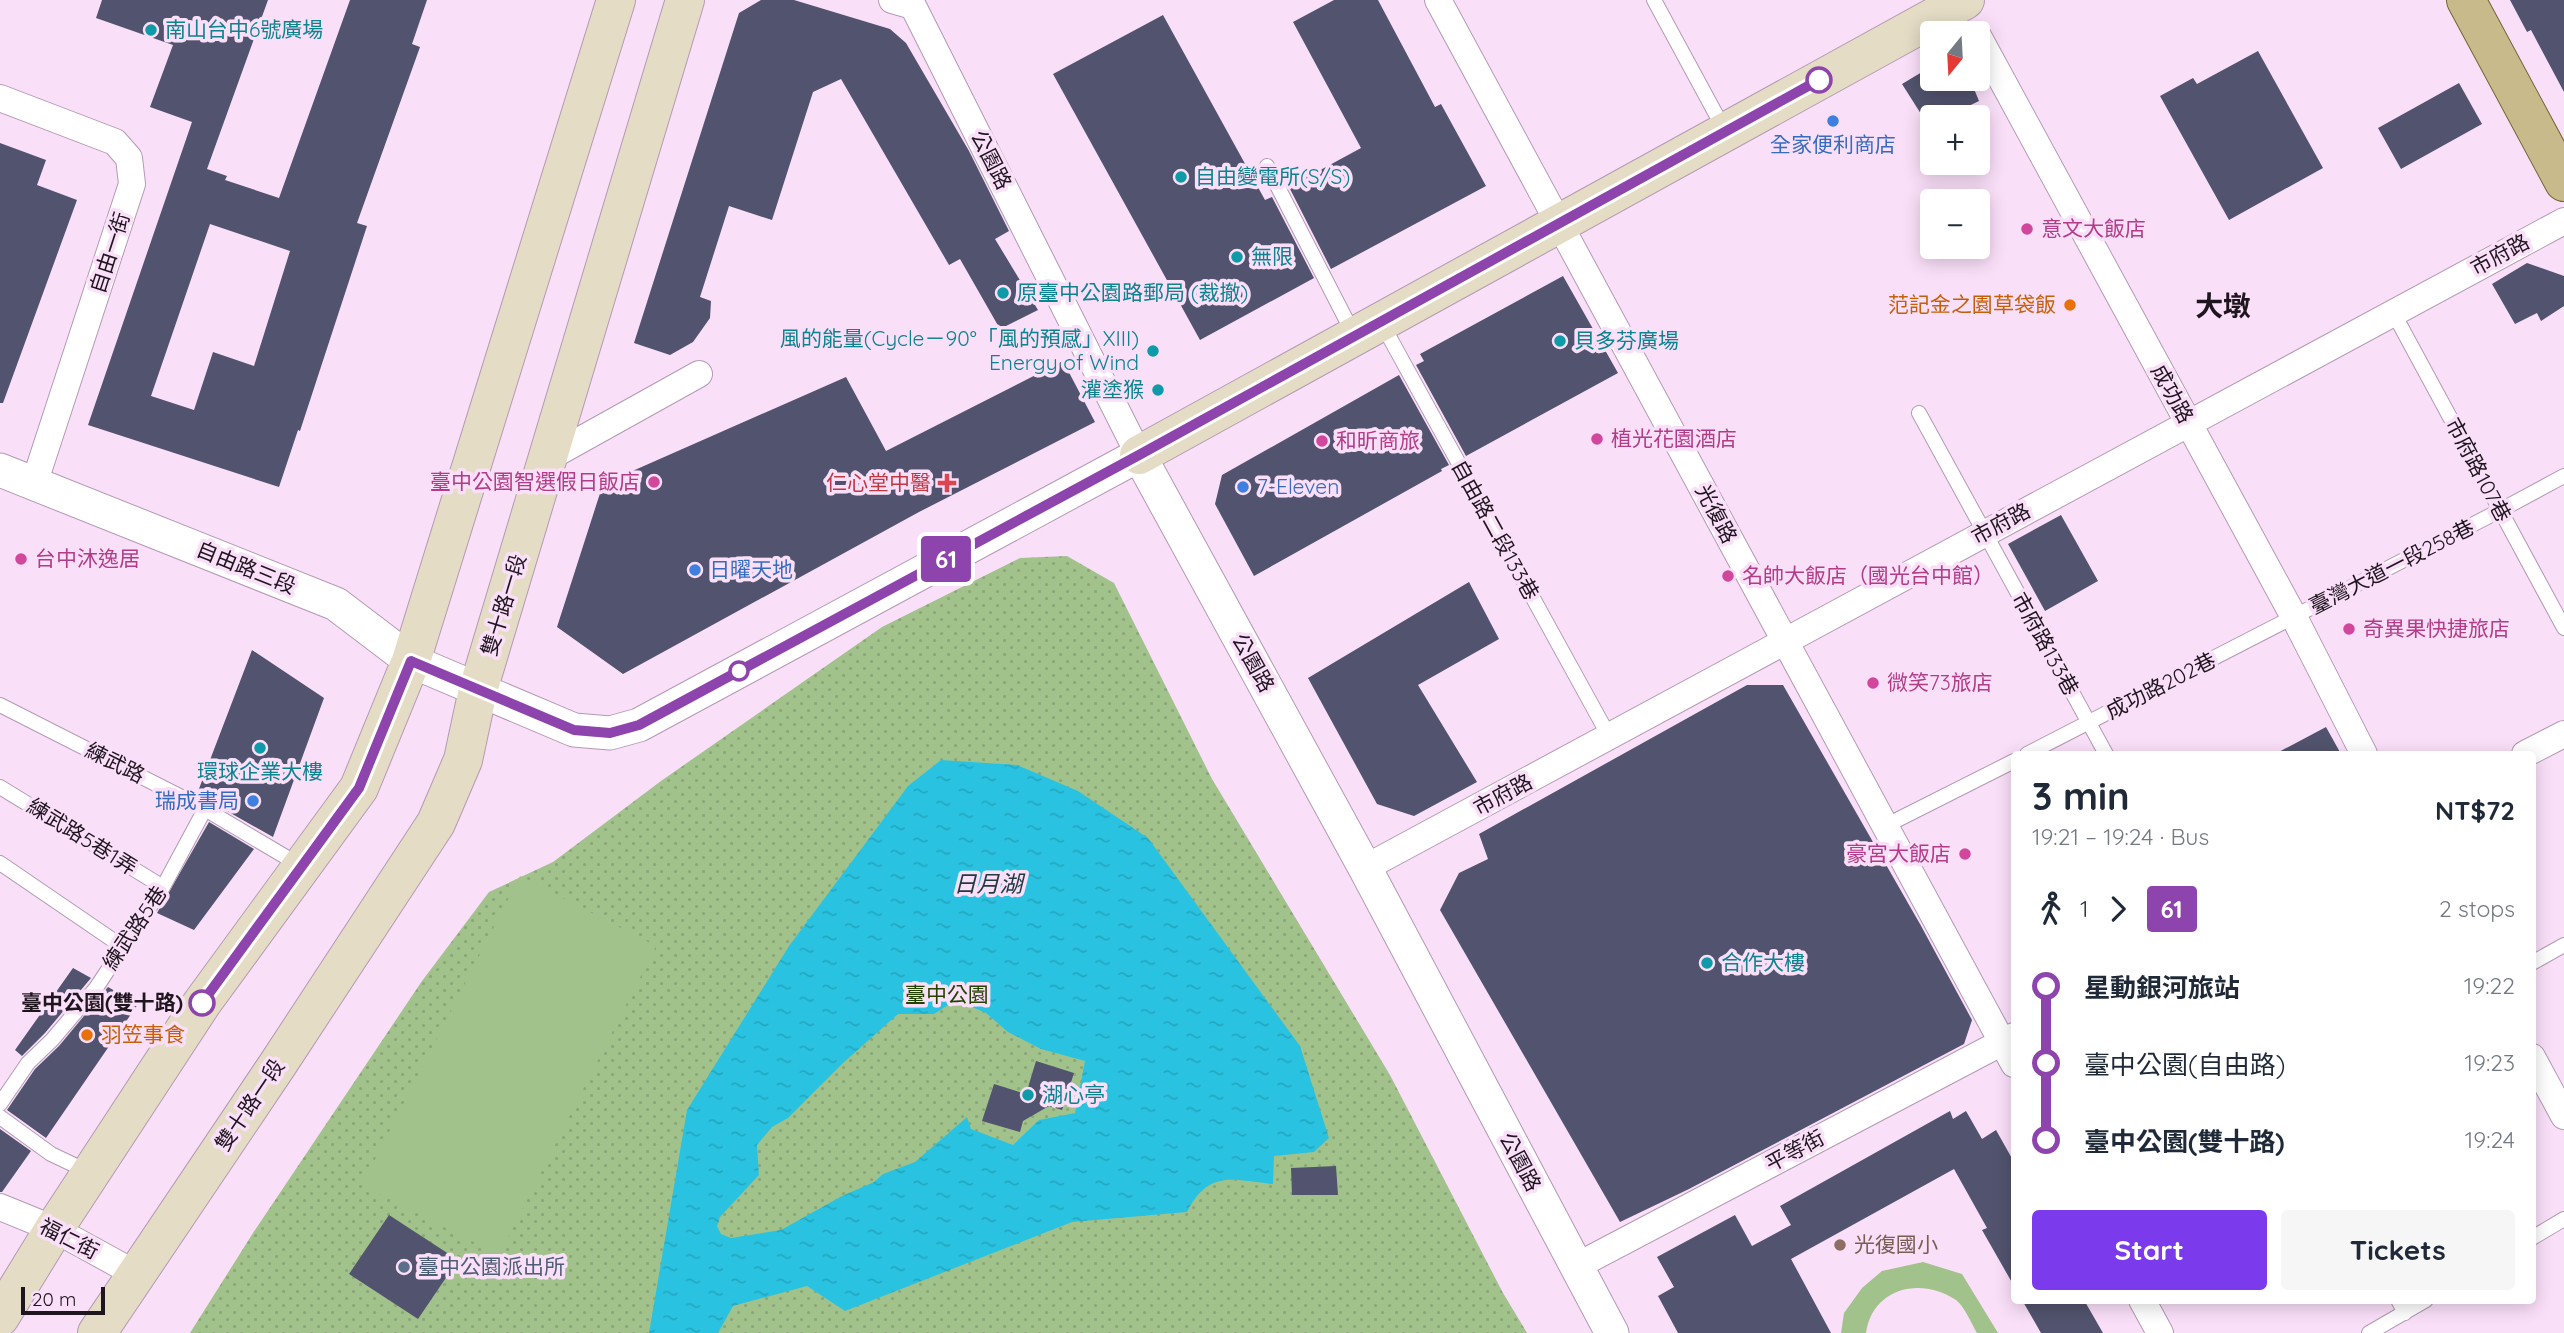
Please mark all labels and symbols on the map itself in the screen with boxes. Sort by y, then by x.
place label: 南山台中6號廣場 [165,16,323,42]
north arrow [1920,21,1990,91]
marker: 南山台中6號廣場 [143,22,159,38]
unlabelled marker [1806,67,1832,93]
marker: 全家便利商店 [1825,113,1841,129]
street label: 公園路 [966,126,1018,194]
place label: 全家便利商店 [1770,131,1896,157]
place label: 自由變電所(S/S) [1195,163,1350,189]
marker: 自由變電所(S/S) [1173,169,1189,185]
street label: 自由一街 [84,209,134,297]
place label: 意文大飯店 [2041,215,2146,241]
marker: 意文大飯店 [2019,221,2035,237]
street label: 市府路 [2466,228,2533,280]
place label: 無限 [1251,243,1293,269]
marker: 無限 [1229,249,1245,265]
place label: 原臺中公園路郵局 (裁撤) [1017,279,1248,305]
marker: 原臺中公園路郵局 (裁撤) [995,285,1011,301]
district label: 大墩 [2195,288,2251,323]
place label: 范記金之園草袋飯 [1888,291,2056,317]
marker: 范記金之園草袋飯 [2062,297,2078,313]
place label: 風的能量(Cycle－90°「風的預感」XIII) Energy of Wind [780,325,1139,375]
place label: 貝多芬廣場 [1574,327,1679,353]
marker: 貝多芬廣場 [1552,333,1568,349]
marker: 風的能量(Cycle－90°「風的預感」XIII) Energy of Wind [1145,343,1161,359]
street label: 成功路 [2146,360,2200,427]
place label: 灌塗猴 [1081,376,1144,402]
marker: 灌塗猴 [1150,382,1166,398]
street label: 市府路107巷 [2441,413,2517,526]
place label: 植光花園酒店 [1611,425,1737,451]
place label: 和昕商旅 [1336,427,1420,453]
marker: 植光花園酒店 [1589,431,1605,447]
marker: 和昕商旅 [1314,433,1330,449]
street label: 自由路二段133巷 [1447,455,1545,604]
place label: 臺中公園智選假日飯店 [430,468,640,494]
place label: 仁心堂中醫 [826,469,931,495]
marker: 仁心堂中醫 [937,473,957,493]
place label: 7-Eleven [1257,473,1339,499]
marker: 臺中公園智選假日飯店 [646,474,662,490]
marker: 7-Eleven [1235,479,1251,495]
street label: 光復路 [1691,480,1743,547]
street label: 市府路 [1967,497,2034,549]
street label: 臺灣大道一段258巷 [2305,513,2478,619]
street label: 自由路三段 [193,535,300,599]
line badge: 61 [914,536,978,582]
place label: 台中沐逸居 [35,545,140,571]
marker: 台中沐逸居 [13,551,29,567]
street label: 雙十路一段 [475,551,531,659]
place label: 日曜天地 [709,556,793,582]
marker: 日曜天地 [687,562,703,578]
place label: 名帥大飯店（國光台中館） [1742,562,1994,588]
marker: 名帥大飯店（國光台中館） [1720,568,1736,584]
street label: 市府路133巷 [2007,587,2085,700]
place label: 奇異果快捷旅店 [2363,615,2510,641]
marker: 奇異果快捷旅店 [2341,621,2357,637]
street label: 公園路 [1227,629,1281,696]
street label: 成功路202巷 [2101,646,2220,724]
unlabelled marker [729,661,749,681]
place label: 微笑73旅店 [1887,669,1993,695]
marker: 微笑73旅店 [1865,675,1881,691]
street label: 練武路 [81,736,149,788]
marker: 環球企業大樓 [252,740,268,756]
place label: 環球企業大樓 [197,758,323,784]
street label: 市府路 [1469,768,1536,820]
place label: 瑞成書局 [155,787,239,813]
street label: 練武路5巷1弄 [23,792,142,880]
marker: 瑞成書局 [245,793,261,809]
place label: 豪宮大飯店 [1846,840,1951,866]
marker: 豪宮大飯店 [1957,846,1973,862]
water label: 日月湖 [954,869,1026,898]
street label: 練武路5巷 [97,881,172,974]
place label: 合作大樓 [1721,949,1805,975]
marker: 合作大樓 [1699,955,1715,971]
park label: 臺中公園 [905,981,989,1007]
place label: 臺中公園(雙十路) [21,989,183,1015]
marker: 臺中公園(雙十路) [189,990,215,1016]
place label: 羽笠事食 [101,1021,185,1047]
marker: 羽笠事食 [79,1027,95,1043]
street label: 雙十路一段 [209,1054,289,1155]
place label: 湖心亭 [1042,1081,1105,1107]
marker: 湖心亭 [1020,1087,1036,1103]
street label: 平等街 [1761,1124,1828,1176]
street label: 公園路 [1495,1128,1547,1195]
street label: 福仁街 [35,1212,103,1264]
place label: 光復國小 [1854,1231,1938,1257]
marker: 光復國小 [1832,1237,1848,1253]
place label: 臺中公園派出所 [418,1253,565,1279]
marker: 臺中公園派出所 [396,1259,412,1275]
scale bar [21,1284,105,1316]

